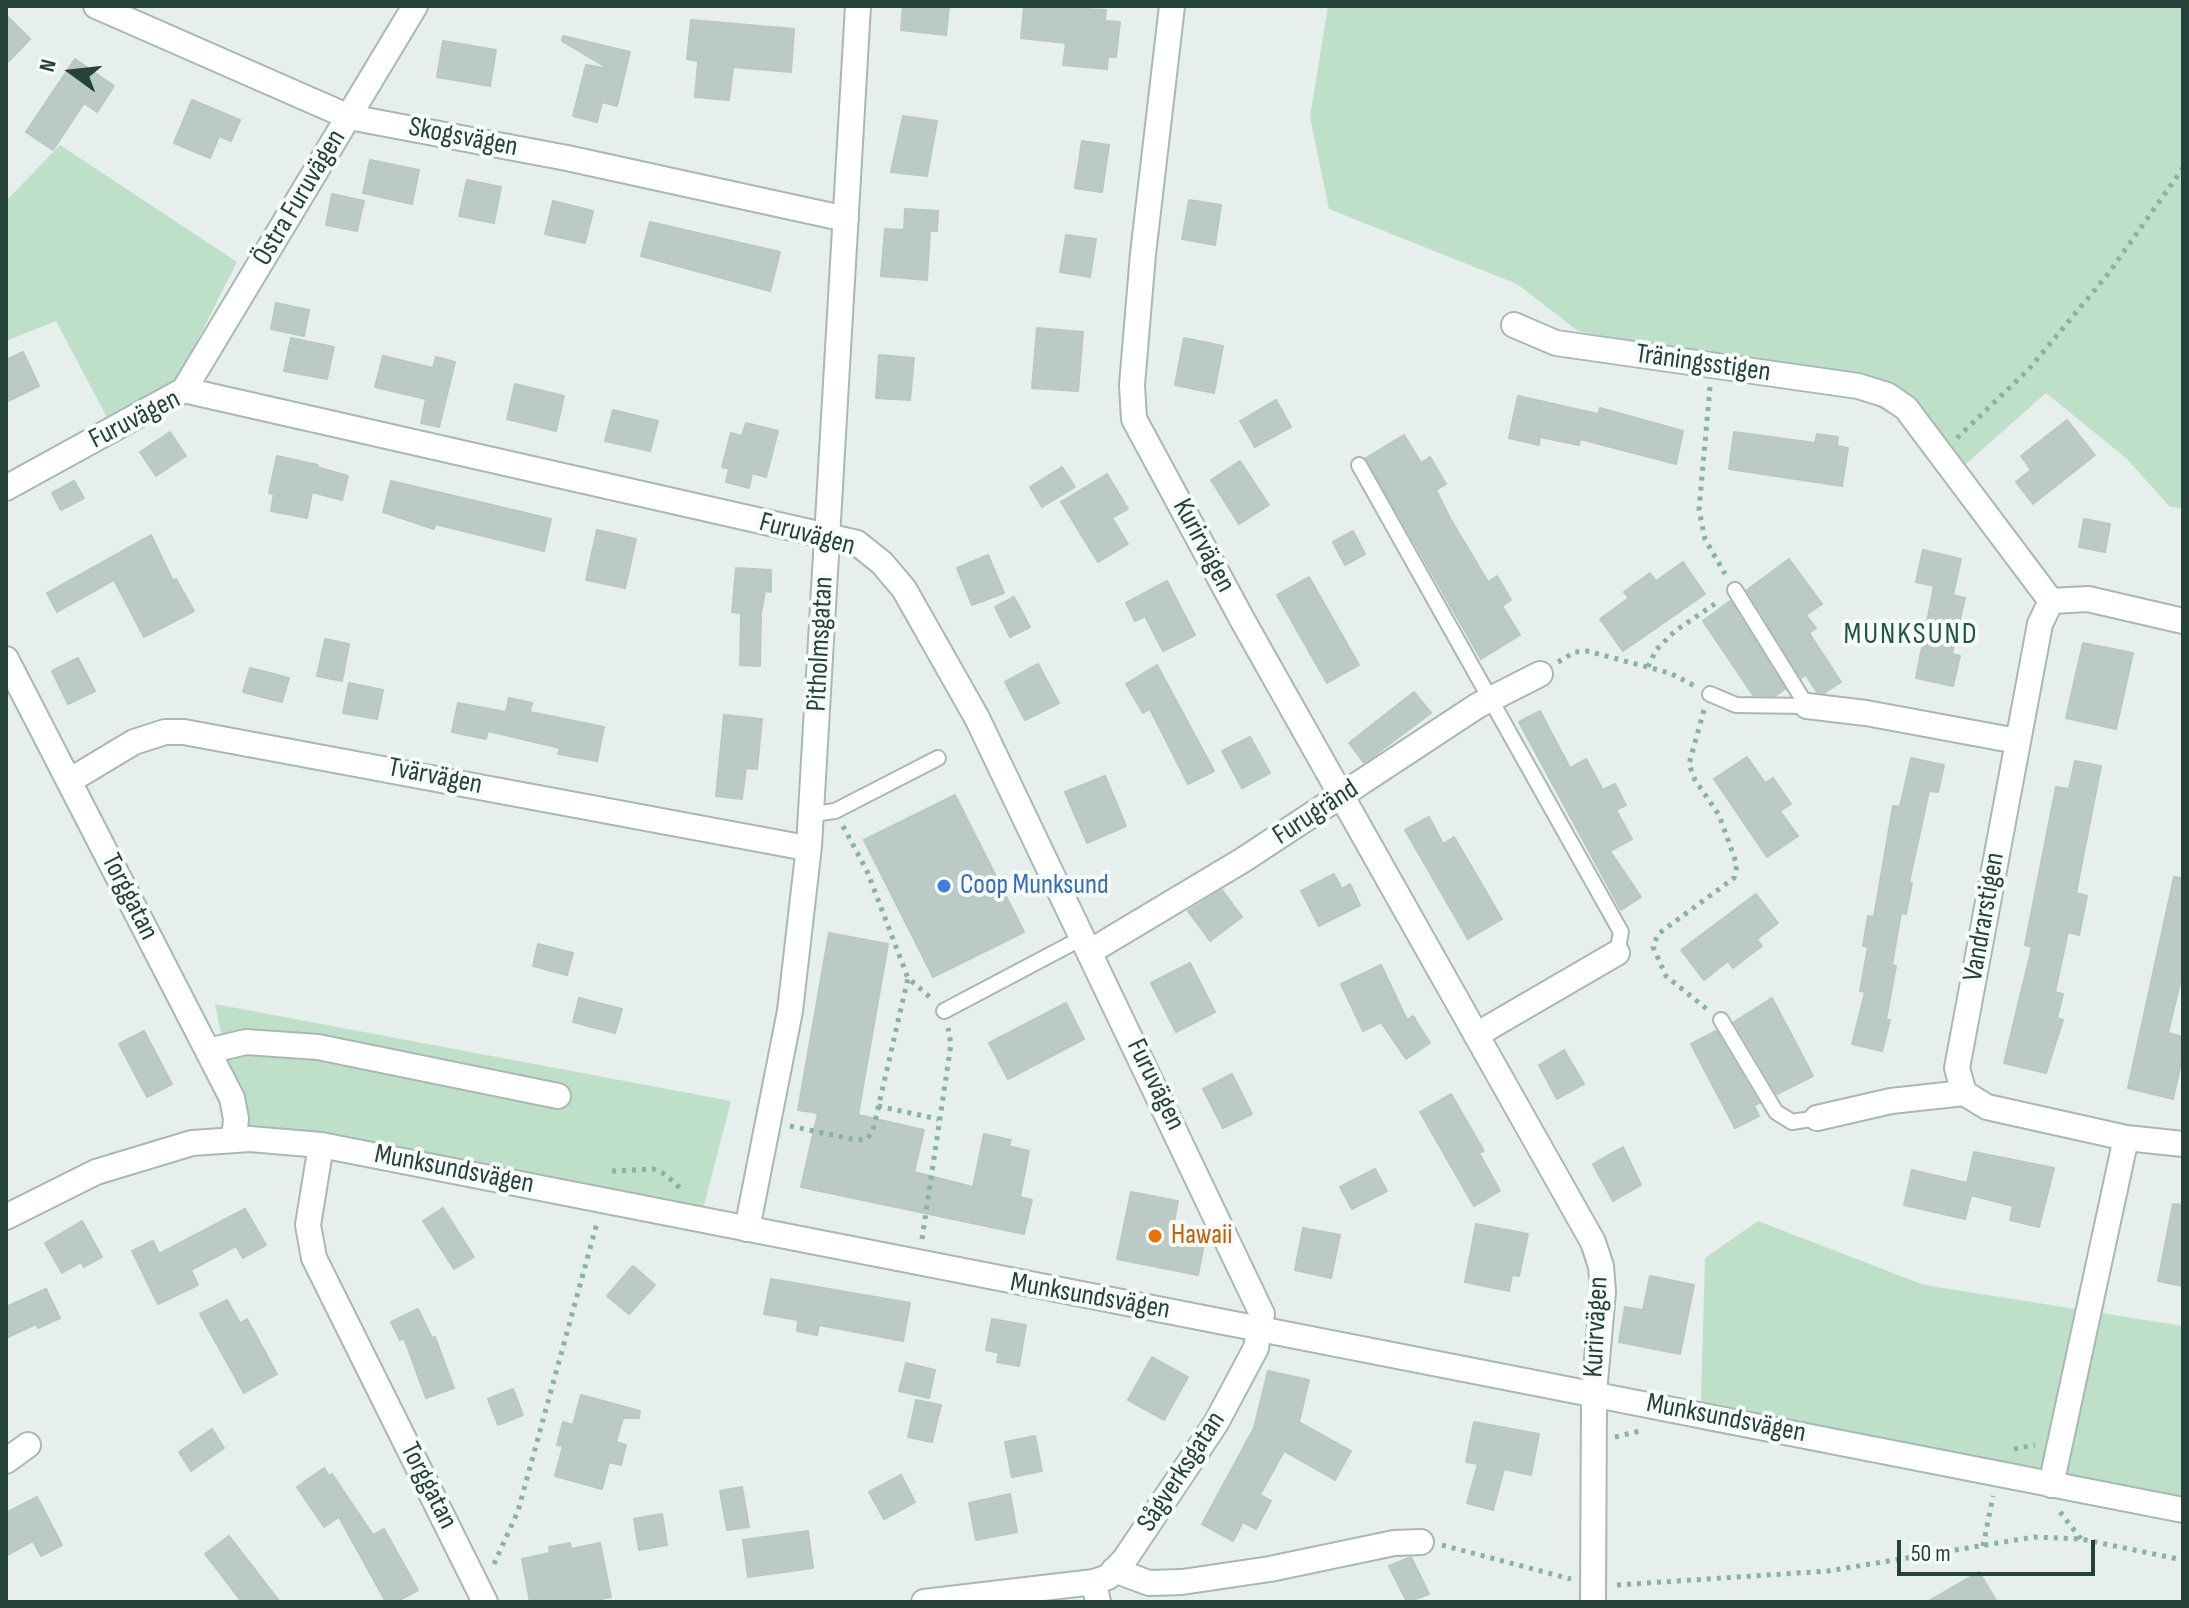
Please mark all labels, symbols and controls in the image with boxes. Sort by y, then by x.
north arrow [32,32,112,112]
text: N [34,56,63,75]
street label: Skogsvägen [406,111,520,165]
street label: Östra Furuvägen [246,124,354,272]
street label: Träningsstigen [1633,338,1773,390]
street label: Furuvägen [84,383,186,457]
street label: Kurirvägen [1164,494,1242,598]
street label: Furuvägen [756,506,858,564]
street label: Pitholmsgatan [801,576,841,712]
district label: MUNKSUND [1843,617,1979,653]
street label: Tvärvägen [385,751,485,803]
street label: Furugränd [1267,773,1365,853]
street label: Torggatan [93,848,165,946]
street label: Vandrarstigen [1957,850,2013,984]
place label: Coop Munksund [960,869,1109,903]
marker: Coop Munksund [935,877,953,895]
street label: Furuvägen [1119,1034,1191,1136]
street label: Munksundsvägen [372,1138,536,1202]
place label: Hawaii [1171,1219,1232,1253]
marker: Hawaii [1146,1227,1164,1245]
street label: Munksundsvägen [1008,1266,1172,1328]
street label: Kurirvägen [1578,1276,1616,1378]
street label: Munksundsvägen [1644,1387,1808,1451]
street label: Sågverksgatan [1131,1406,1233,1538]
street label: Torggatan [392,1437,464,1535]
scale bar [1901,1524,2099,1574]
text: 50 m [1911,1539,1951,1568]

